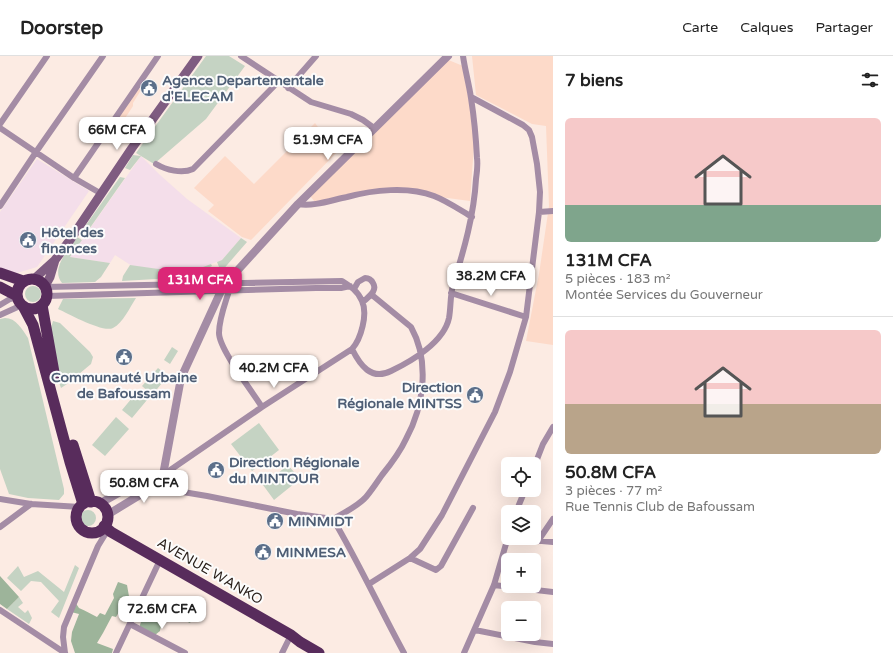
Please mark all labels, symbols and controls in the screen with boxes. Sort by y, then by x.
text: Doorstep [20,17,103,39]
text: Carte [682,19,718,36]
text: Calques [740,19,793,36]
text: Partager [815,19,873,36]
icon: filters [859,69,881,91]
text: 7 biens [565,70,623,91]
place label: Agence Departementale d'ELECAM [162,72,324,105]
public building icon: Agence Departementale d'ELECAM [139,78,159,98]
pin: 66M CFA [80,117,154,151]
text: 66M CFA [88,122,146,138]
pin: 51.9M CFA [282,127,374,161]
text: 51.9M CFA [293,132,363,148]
icon: home [687,144,759,216]
place label: Hôtel des finances [40,224,104,257]
public building icon: Hôtel des finances [18,230,38,250]
text: 131M CFA [565,250,652,271]
pin: 38.2M CFA [445,263,537,297]
pin: 131M CFA [159,267,241,301]
text: 38.2M CFA [456,268,526,284]
text: 5 pièces · 183 m² [565,271,671,287]
text: 131M CFA [167,272,233,288]
text: Montée Services du Gouverneur [565,287,763,303]
public building icon: Communauté Urbaine de Bafoussam [114,347,134,367]
pin: 40.2M CFA [228,355,320,389]
icon: home [687,356,759,428]
text: 40.2M CFA [239,360,309,376]
place label: Communauté Urbaine de Bafoussam [51,369,197,402]
place label: Direction Régionale MINTSS [337,379,462,412]
public building icon: Direction Régionale MINTSS [465,385,485,405]
place label: Direction Régionale du MINTOUR [229,454,360,487]
map controls [501,457,541,641]
button: locate [501,457,541,497]
public building icon: Direction Régionale du MINTOUR [206,460,226,480]
text: 50.8M CFA [565,462,656,483]
pin: 50.8M CFA [98,470,190,504]
text: 50.8M CFA [109,475,179,491]
text: 3 pièces · 77 m² [565,483,662,499]
text: Rue Tennis Club de Bafoussam [565,499,755,515]
button: layers [501,505,541,545]
public building icon: MINMIDT [265,511,285,531]
place label: MINMIDT [288,513,353,530]
street label: AVENUE WANKO [154,534,266,608]
public building icon: MINMESA [253,542,273,562]
place label: MINMESA [276,544,347,561]
button: + [501,553,541,593]
pin: 72.6M CFA [116,596,208,630]
text: 72.6M CFA [127,601,197,617]
button: − [501,601,541,641]

